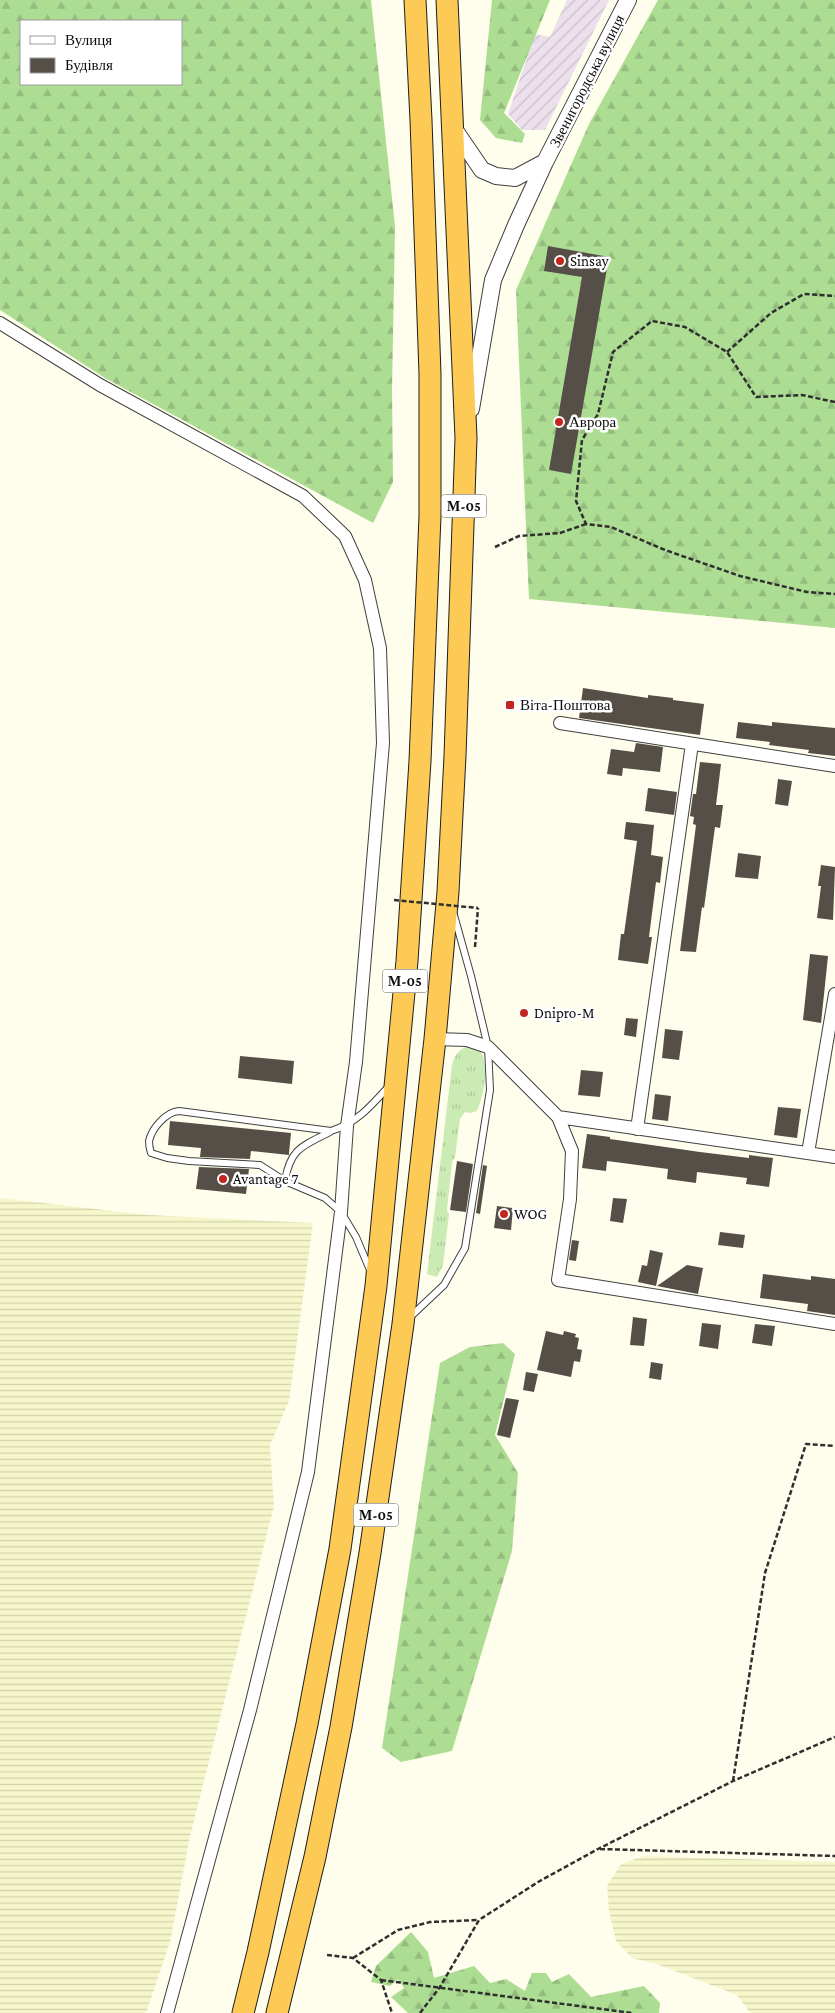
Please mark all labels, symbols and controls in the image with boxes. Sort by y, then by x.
street label: Звенигородська вулиця [547,12,627,150]
legend [20,20,182,85]
text: Вулиця [65,32,112,48]
text: Будівля [65,57,113,73]
place label: Sinsay [570,253,609,270]
marker: Sinsay [554,255,566,267]
place label: Аврора [569,414,616,430]
marker: Аврора [553,416,565,428]
road number: М-05 [442,494,486,518]
place label: Віта-Поштова [520,697,611,713]
marker: Віта-Поштова [504,699,516,711]
road number: М-05 [382,969,428,992]
place label: Dnipro-M [534,1005,594,1022]
marker: Dnipro-M [518,1007,530,1019]
place label: Avantage 7 [233,1171,298,1188]
marker: Avantage 7 [217,1173,229,1185]
place label: WOG [514,1206,547,1222]
marker: WOG [498,1208,510,1220]
road number: М-05 [354,1504,398,1526]

